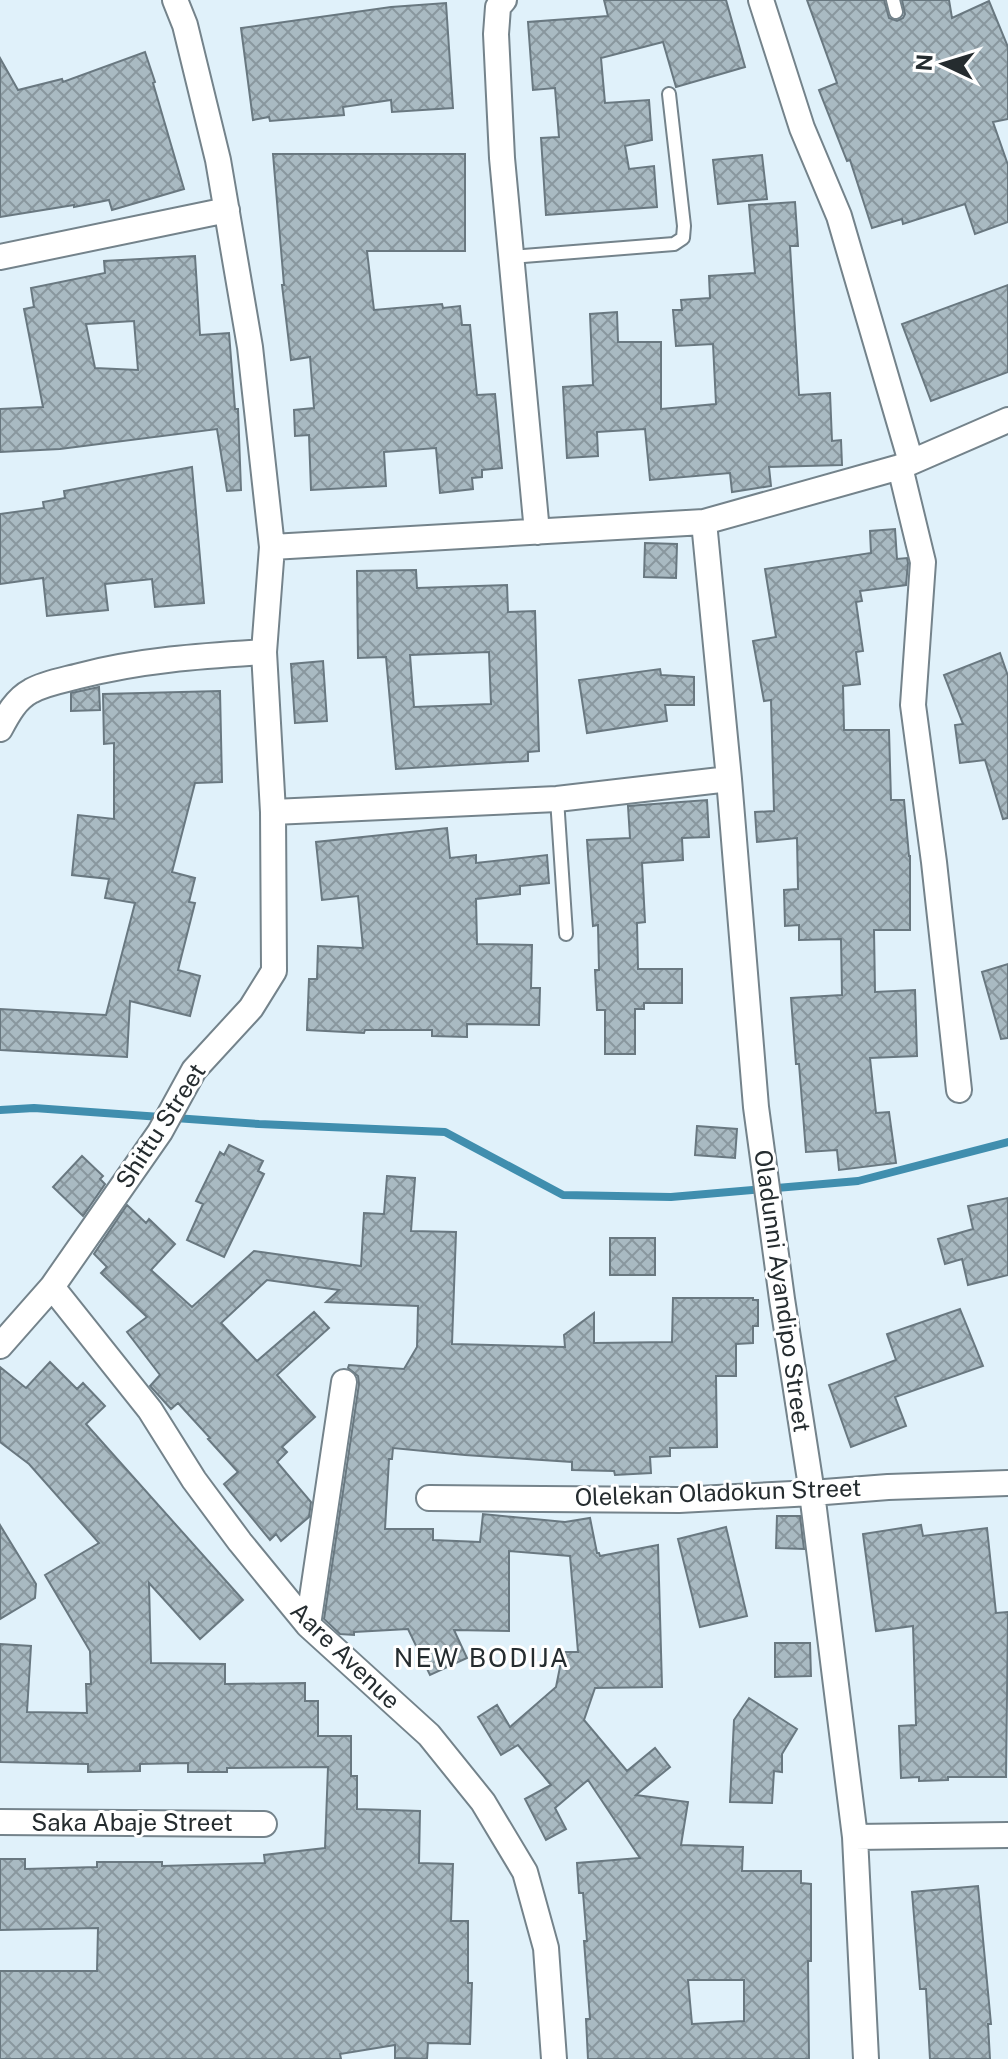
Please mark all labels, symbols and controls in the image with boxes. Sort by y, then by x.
north arrow [904,24,984,104]
text: N [910,53,938,72]
street label: Shittu Street [109,1058,211,1193]
street label: Oladunni Ayandipo Street [749,1148,817,1434]
street label: Olelekan Oladokun Street [574,1473,862,1511]
street label: Aare Avenue [285,1596,406,1714]
district label: NEW BODIJA [394,1642,570,1673]
street label: Saka Abaje Street [31,1808,233,1836]

